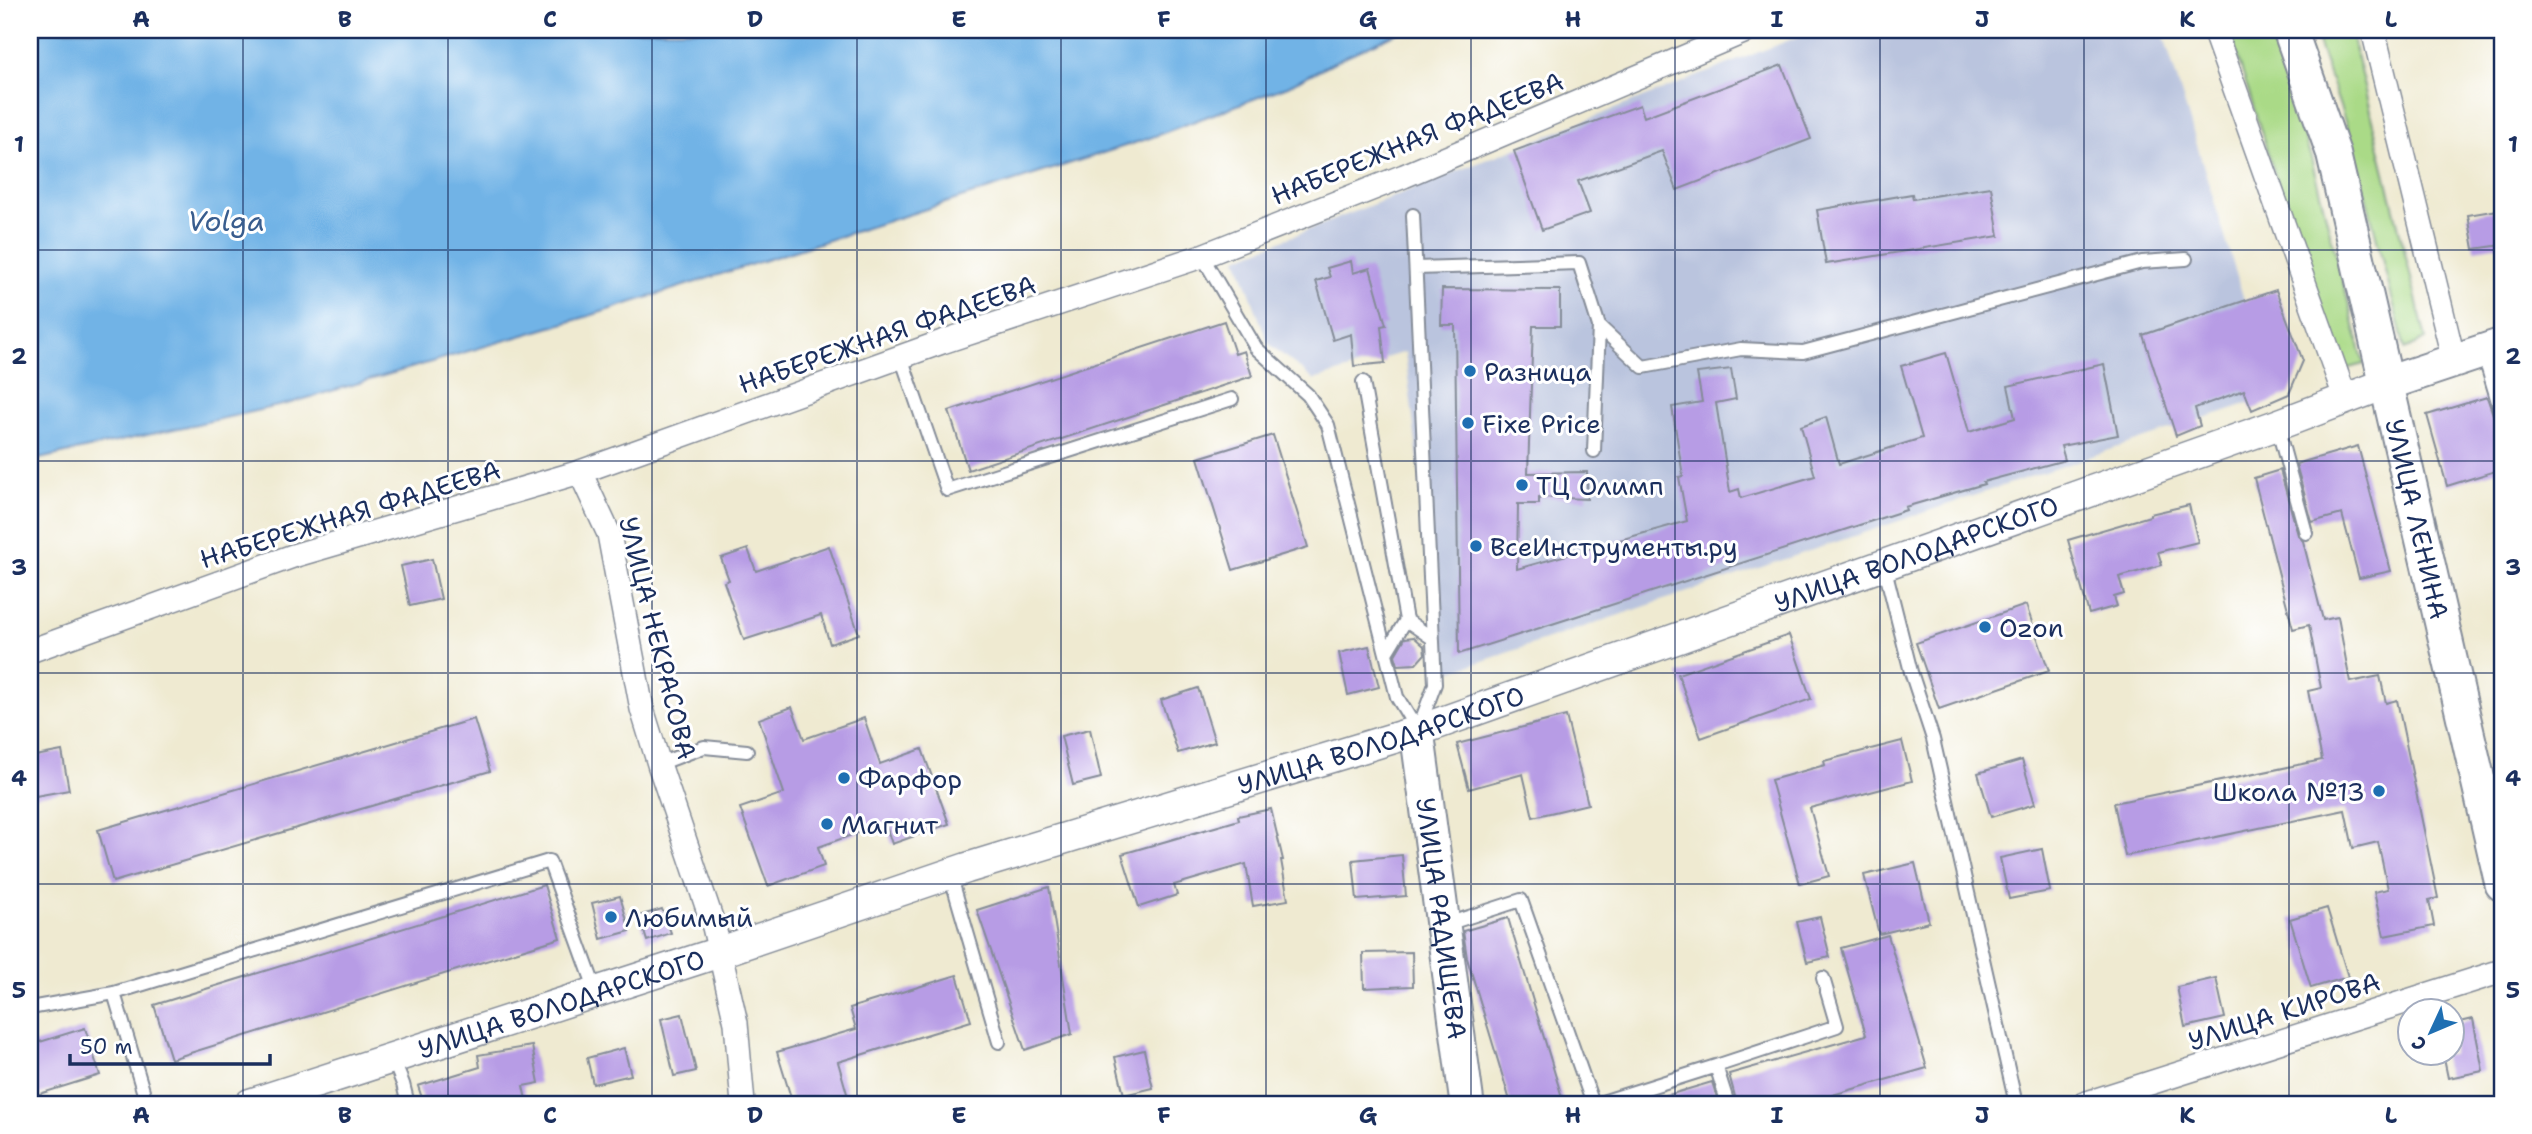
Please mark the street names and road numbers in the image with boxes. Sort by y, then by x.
street label: НАБЕРЕЖНАЯ ФАДЕЕВА [1266,63,1568,213]
street label: НАБЕРЕЖНАЯ ФАДЕЕВА [734,267,1040,401]
street label: УЛИЦА ЛЕНИНА [2378,415,2458,623]
street label: НАБЕРЕЖНАЯ ФАДЕЕВА [195,452,505,576]
street label: УЛИЦА ВОЛОДАРСКОГО [1769,487,2063,620]
street label: УЛИЦА НЕКРАСОВА [611,513,705,763]
street label: УЛИЦА ВОЛОДАРСКОГО [1233,677,1529,802]
street label: УЛИЦА РАДИЩЕВА [1409,795,1476,1041]
street label: УЛИЦА ВОЛОДАРСКОГО [413,941,709,1066]
street label: УЛИЦА КИРОВА [2184,964,2384,1058]

